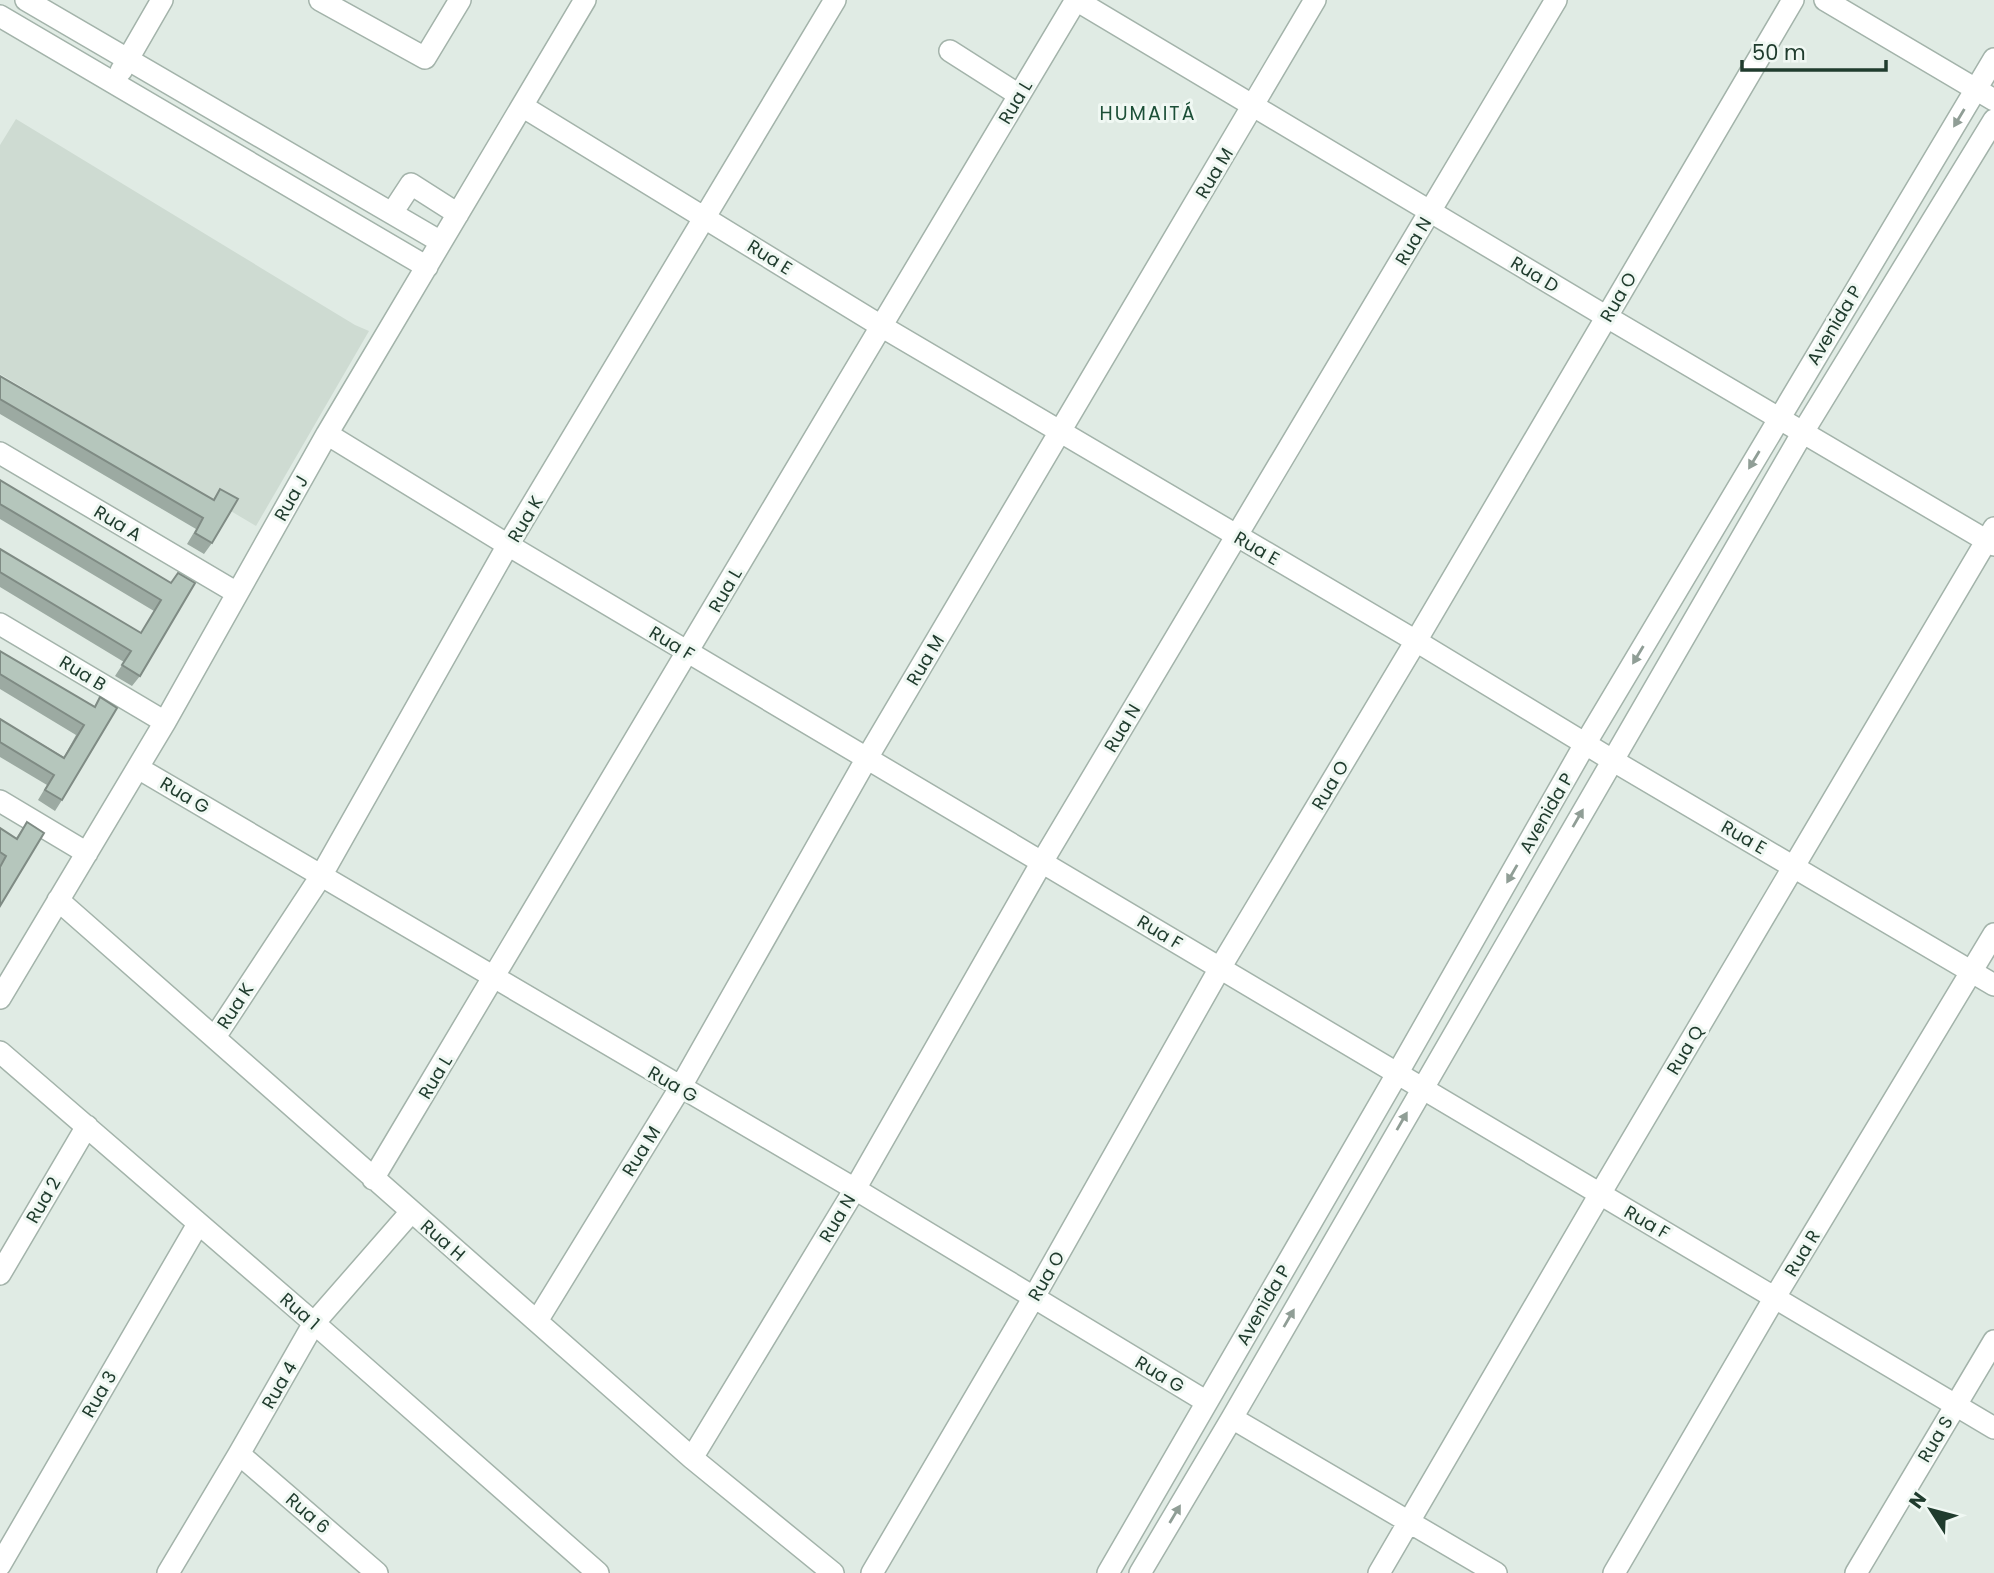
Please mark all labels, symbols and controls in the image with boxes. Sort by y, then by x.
scale bar [1742,28,1885,72]
text: 50 m [1752,38,1806,67]
street label: Rua L [992,75,1038,129]
district label: HUMAITÁ [1100,100,1196,127]
one-way arrow [1953,108,1965,127]
street label: Rua M [1189,143,1239,203]
street label: Rua N [1389,212,1437,270]
street label: Rua E [743,234,797,280]
street label: Rua D [1506,250,1564,298]
street label: Rua O [1594,268,1642,326]
street label: Avenida P [1800,280,1868,370]
one-way arrow [1748,450,1760,469]
street label: Rua J [268,471,314,525]
street label: Rua K [501,491,549,547]
street label: Rua A [89,499,147,547]
street label: Rua E [1230,525,1284,571]
street label: Rua L [702,563,748,617]
street label: Rua F [645,620,699,666]
street label: Rua M [900,630,950,690]
one-way arrow [1632,646,1644,665]
street label: Rua B [55,649,111,697]
street label: Rua N [1098,699,1146,757]
street label: Rua O [1305,756,1355,814]
street label: Avenida P [1513,768,1579,858]
street label: Rua G [156,771,214,819]
one-way arrow [1572,808,1584,828]
street label: Rua E [1717,814,1771,860]
one-way arrow [1505,864,1518,883]
street label: Rua F [1133,909,1187,955]
street label: Rua K [211,978,259,1034]
street label: Rua Q [1660,1021,1710,1079]
street label: Rua L [412,1050,458,1104]
street label: Rua G [644,1060,702,1108]
one-way arrow [1396,1111,1409,1130]
street label: Rua M [616,1121,666,1181]
street label: Rua 2 [20,1172,66,1228]
street label: Rua N [813,1189,861,1247]
street label: Rua F [1620,1199,1674,1245]
street label: Rua H [415,1214,471,1266]
street label: Rua R [1778,1225,1826,1281]
street label: Rua O [1022,1247,1070,1305]
street label: Avenida P [1230,1260,1296,1350]
street label: Rua 1 [275,1287,325,1335]
one-way arrow [1283,1308,1295,1327]
street label: Rua G [1131,1350,1189,1398]
street label: Rua 4 [255,1357,303,1413]
street label: Rua 3 [76,1366,122,1422]
street label: Rua S [1911,1411,1959,1467]
north arrow [1896,1475,1966,1545]
street label: Rua 6 [281,1487,335,1539]
text: N [1903,1487,1933,1514]
one-way arrow [1168,1505,1181,1524]

